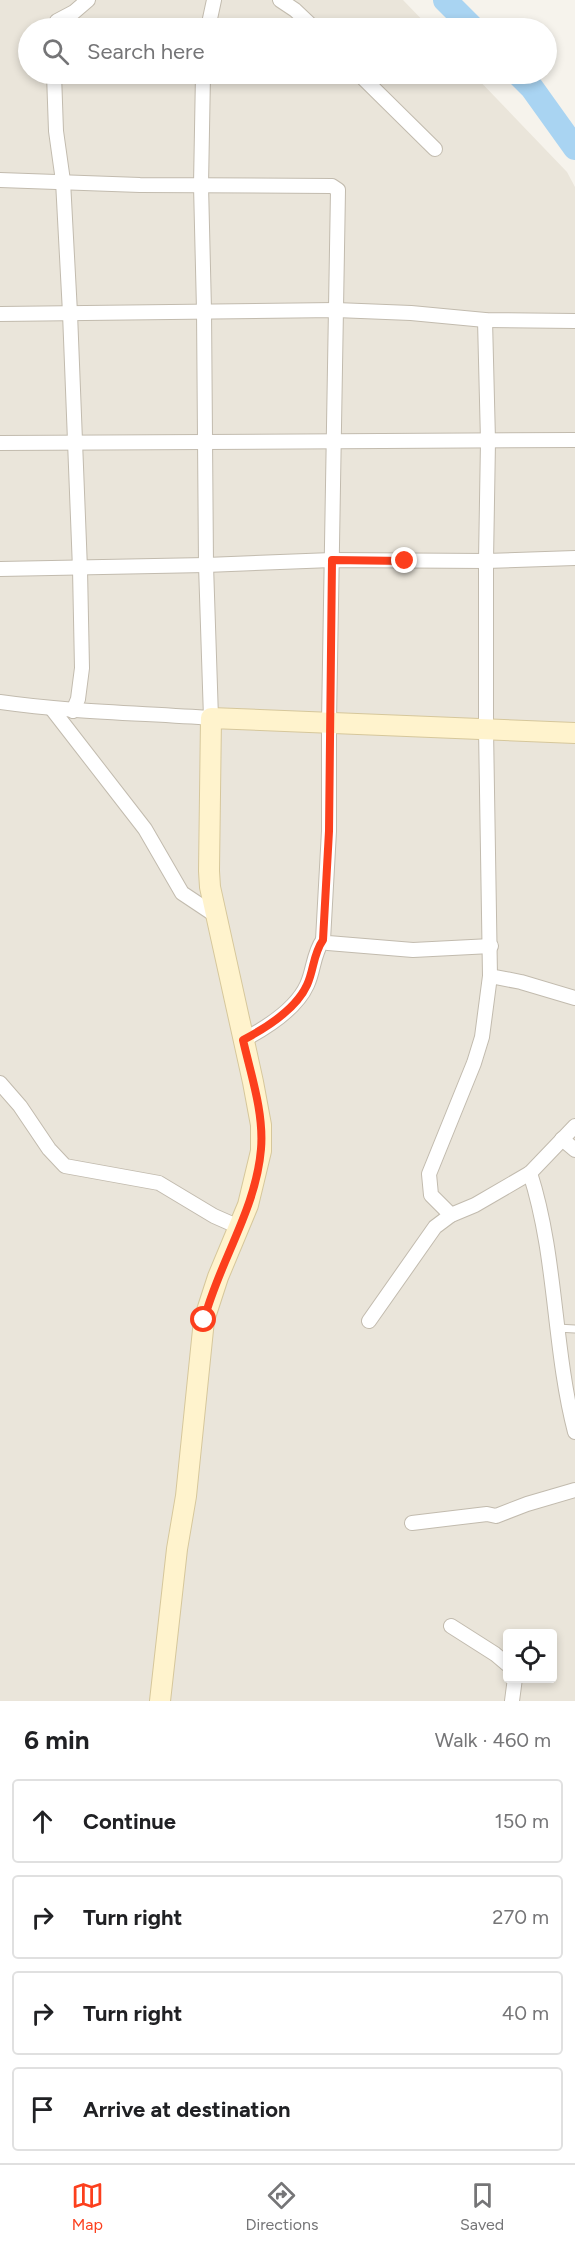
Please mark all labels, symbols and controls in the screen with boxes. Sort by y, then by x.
search box [18,18,557,84]
icon: search [39,35,72,68]
text: Search here [87,38,205,65]
route end [391,547,417,573]
route start [190,1306,216,1332]
map controls [503,1629,557,1683]
button: locate [503,1629,557,1683]
text: 6 min [24,1724,90,1756]
text: Walk · 460 m [435,1728,551,1752]
icon: ahead [26,1805,59,1838]
text: Continue [83,1808,176,1835]
text: 150 m [494,1809,549,1833]
icon: right [26,1901,59,1934]
text: Turn right [83,1904,182,1931]
text: 270 m [492,1905,549,1929]
icon: right [26,1997,59,2030]
text: Turn right [83,2000,182,2027]
text: 40 m [502,2001,549,2025]
icon: arrive [26,2093,59,2126]
text: Arrive at destination [83,2096,291,2123]
tab: Map [71,2179,104,2234]
tab: Directions [245,2179,318,2234]
tab: Saved [460,2179,504,2234]

